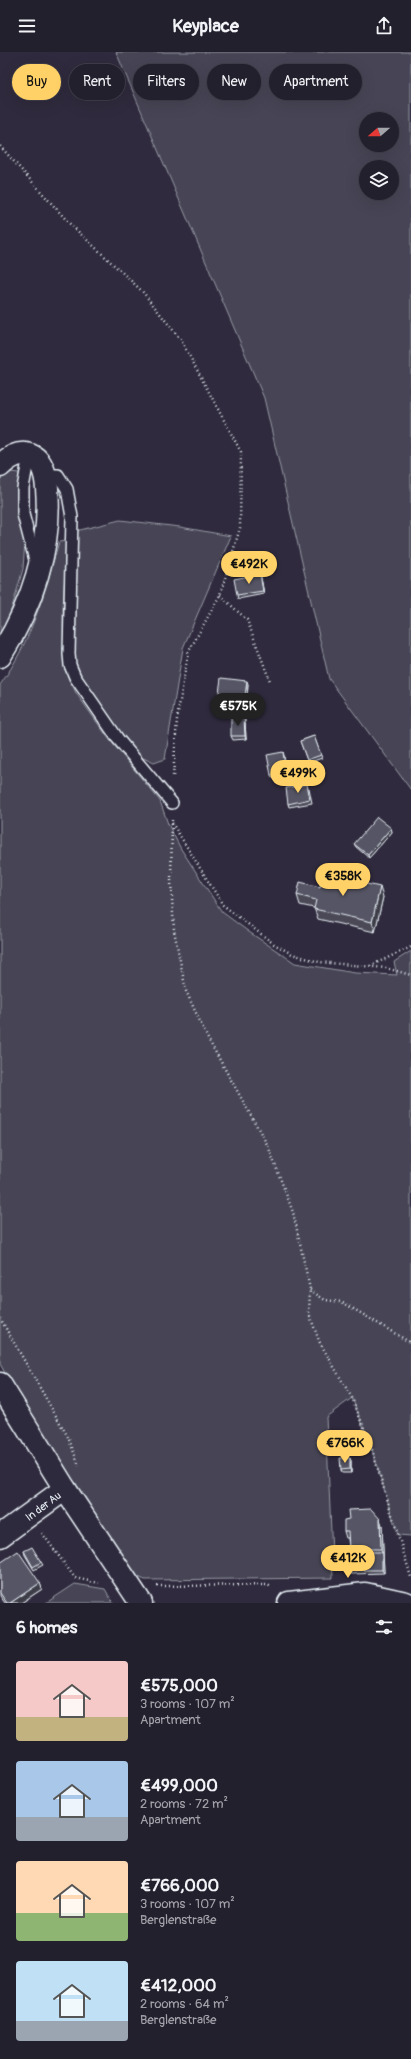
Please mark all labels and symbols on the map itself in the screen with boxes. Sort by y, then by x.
north arrow [359,112,399,152]
pin: €492K [221,551,277,585]
pin: €575K [210,693,266,727]
pin: €499K [270,760,326,794]
pin: €358K [315,863,371,897]
pin: €766K [317,1430,373,1464]
street label: In der Au [23,1489,64,1524]
pin: €412K [320,1545,376,1579]

